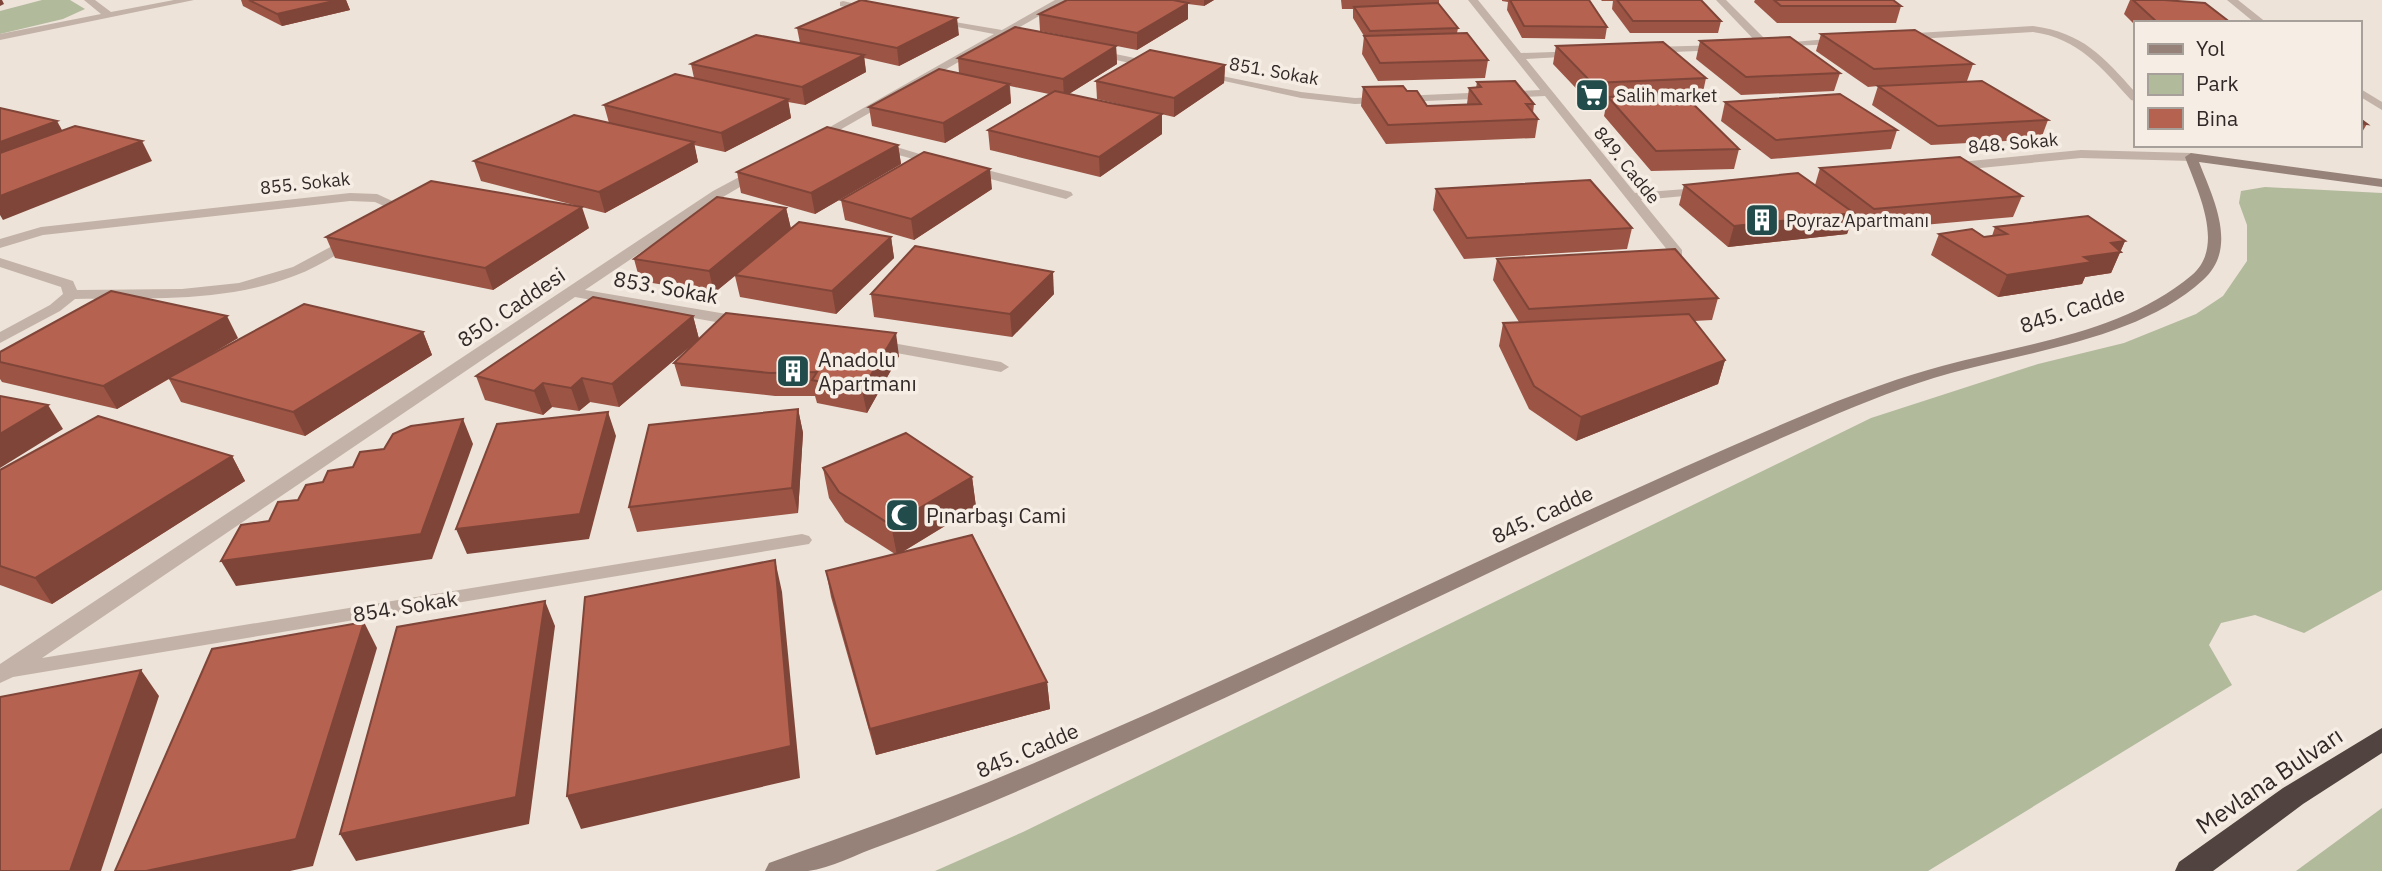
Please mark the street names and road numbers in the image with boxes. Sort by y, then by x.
street label: 851. Sokak [1227,52,1321,90]
street label: 849. Cadde [1589,122,1665,208]
street label: 848. Sokak [1967,128,2060,158]
street label: 855. Sokak [259,167,352,199]
street label: 850. Caddesi [452,261,570,353]
street label: 853. Sokak [612,264,720,310]
street label: 845. Cadde [2016,279,2128,339]
street label: 845. Cadde [1487,478,1597,550]
street label: 854. Sokak [351,584,459,628]
street label: 845. Cadde [972,716,1082,784]
street label: Mevlana Bulvarı [2189,719,2349,841]

